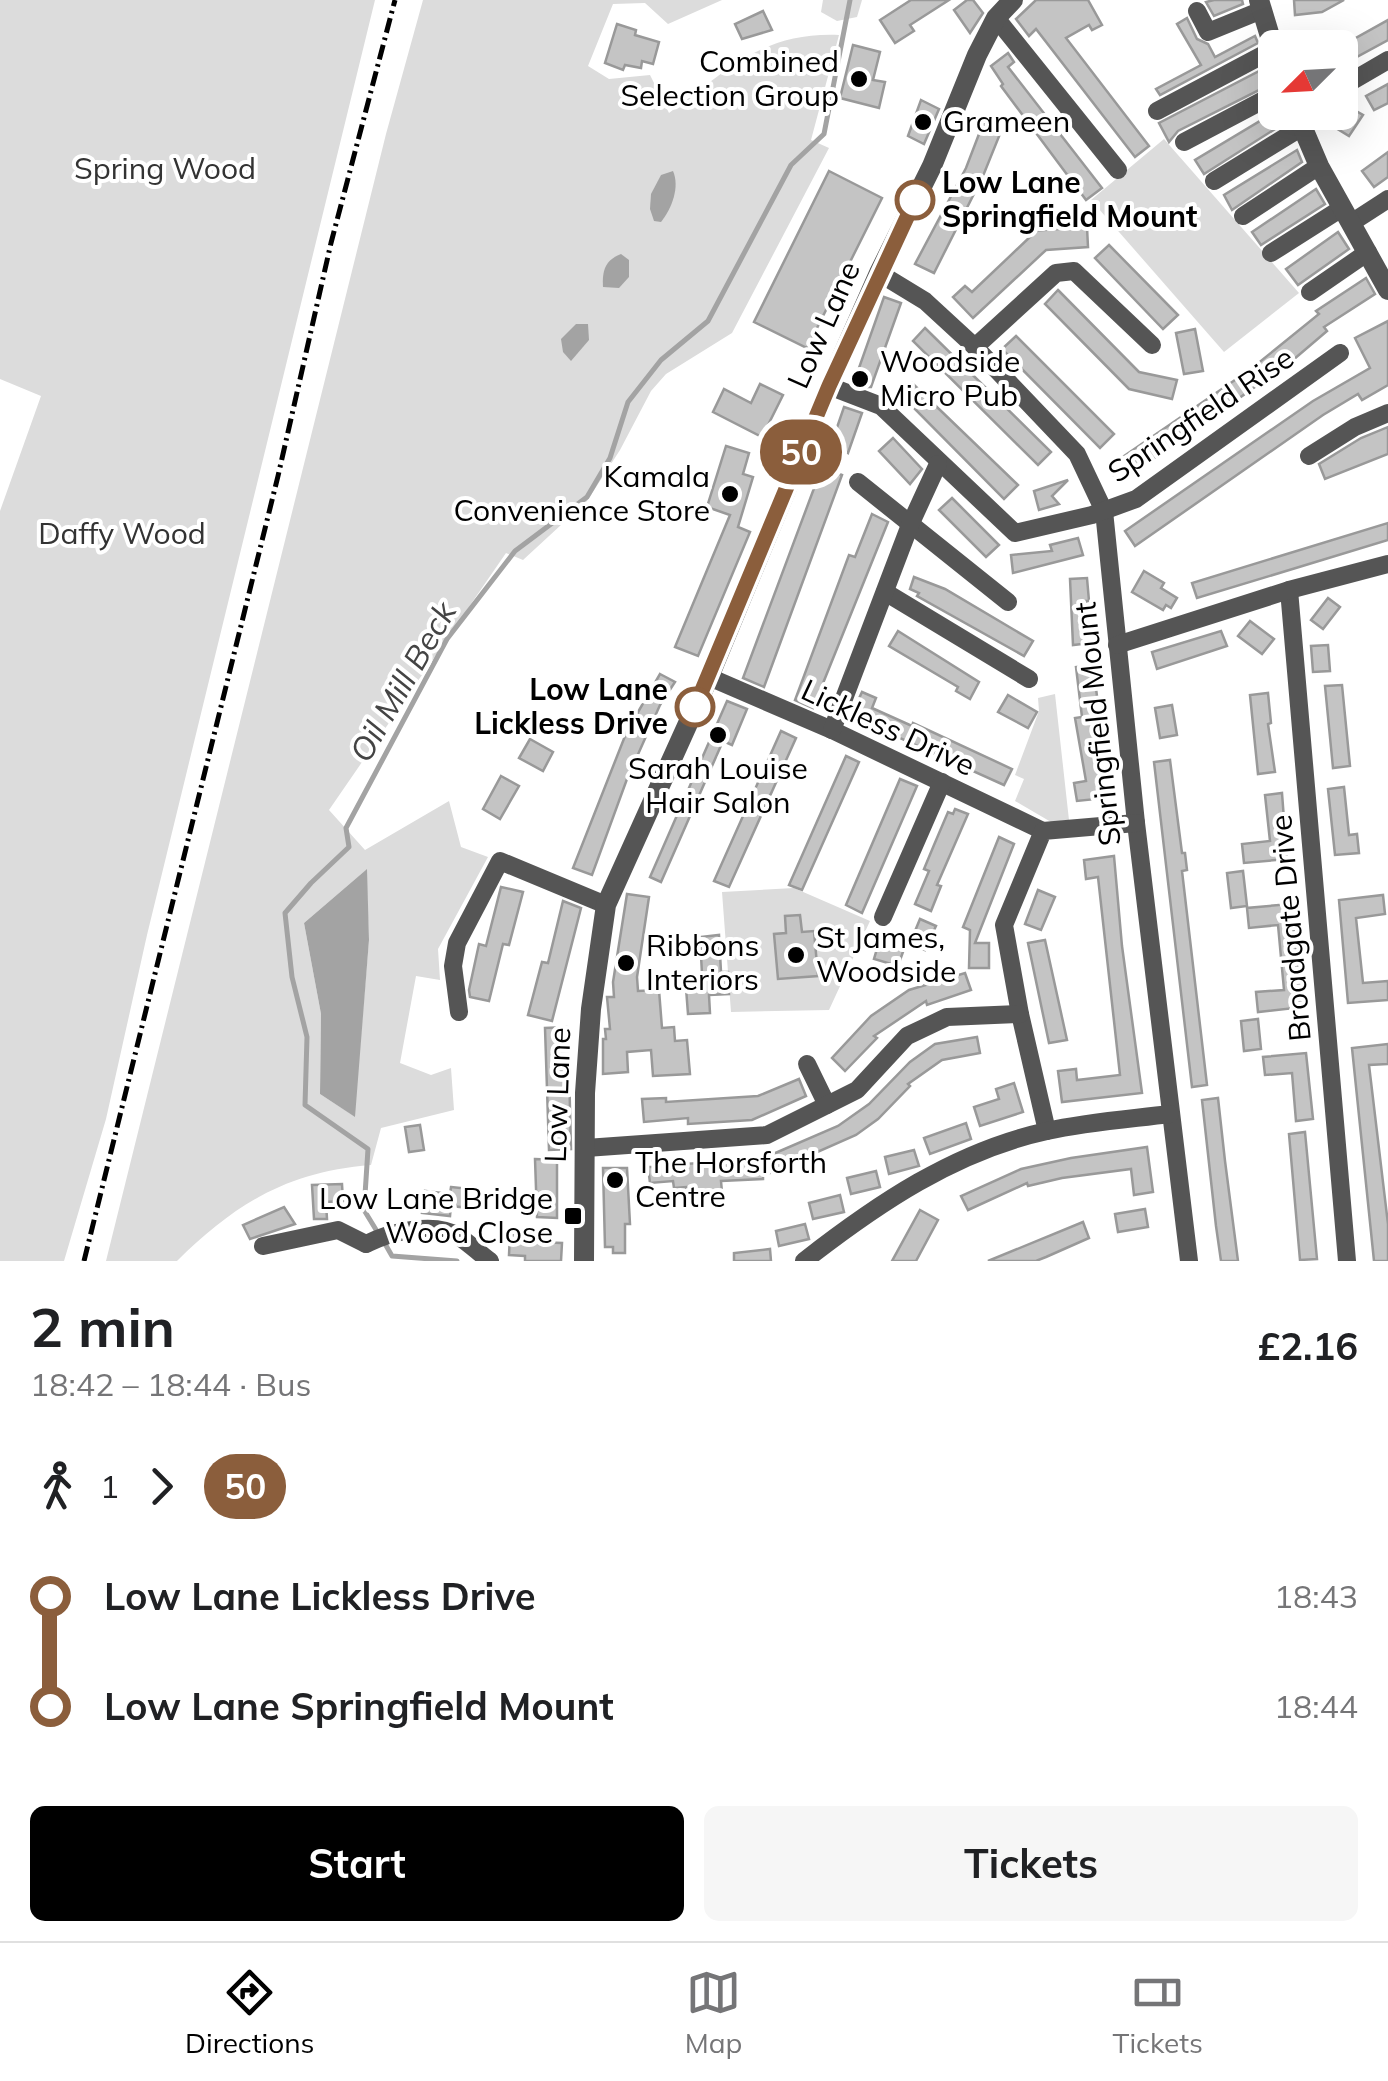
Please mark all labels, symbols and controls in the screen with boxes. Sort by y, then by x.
north arrow [1258,30,1358,130]
map controls [1258,30,1358,130]
place label: Combined Selection Group [620,42,839,114]
marker: Combined Selection Group [848,68,870,90]
place label: Grameen [943,102,1070,140]
marker: Grameen [912,111,934,133]
park label: Spring Wood [74,149,256,187]
place label: Low Lane Springfield Mount [942,163,1197,235]
marker: Low Lane Springfield Mount [896,181,934,219]
street label: Low Lane [778,255,868,394]
street label: Springfield Rise [1100,338,1301,490]
place label: Woodside Micro Pub [880,342,1020,414]
marker: Woodside Micro Pub [849,368,871,390]
line badge: 50 [756,420,846,484]
text: 50 [780,430,822,474]
place label: Kamala Convenience Store [453,457,710,529]
marker: Kamala Convenience Store [719,483,741,505]
park label: Daffy Wood [38,514,206,552]
water label: Oil Mill Beck [340,593,465,769]
street label: Springfield Mount [1065,600,1129,848]
place label: Low Lane Lickless Drive [474,670,668,742]
street label: Lickless Drive [796,670,981,784]
marker: Low Lane Lickless Drive [676,688,714,726]
marker: Sarah Louise Hair Salon [707,724,729,746]
place label: Sarah Louise Hair Salon [628,749,808,821]
street label: Broadgate Drive [1261,813,1319,1043]
place label: St James, Woodside [816,918,956,990]
place label: Ribbons Interiors [646,926,760,998]
marker: St James, Woodside [785,944,807,966]
marker: Ribbons Interiors [615,952,637,974]
street label: Low Lane [536,1027,578,1163]
place label: The Horsforth Centre [635,1143,827,1215]
marker: The Horsforth Centre [604,1169,626,1191]
place label: Low Lane Bridge Wood Close [319,1179,553,1251]
marker: Low Lane Bridge Wood Close [562,1205,584,1227]
text: 2 min [30,1292,175,1361]
text: £2.16 [1257,1322,1358,1370]
text: 18:42 – 18:44 · Bus [30,1364,311,1404]
icon: walk [30,1459,85,1514]
icon: forward [134,1459,189,1514]
text: 50 [224,1464,266,1508]
text: 1 [100,1466,119,1506]
text: Low Lane Lickless Drive [104,1572,536,1620]
text: 18:43 [1274,1576,1358,1616]
text: Low Lane Springfield Mount [104,1682,614,1730]
text: 18:44 [1274,1686,1358,1726]
button: Start [30,1806,684,1921]
button: Tickets [704,1806,1358,1921]
tab: Directions [185,1965,315,2060]
tab: Map [685,1965,742,2060]
tab: Tickets [1112,1965,1203,2060]

